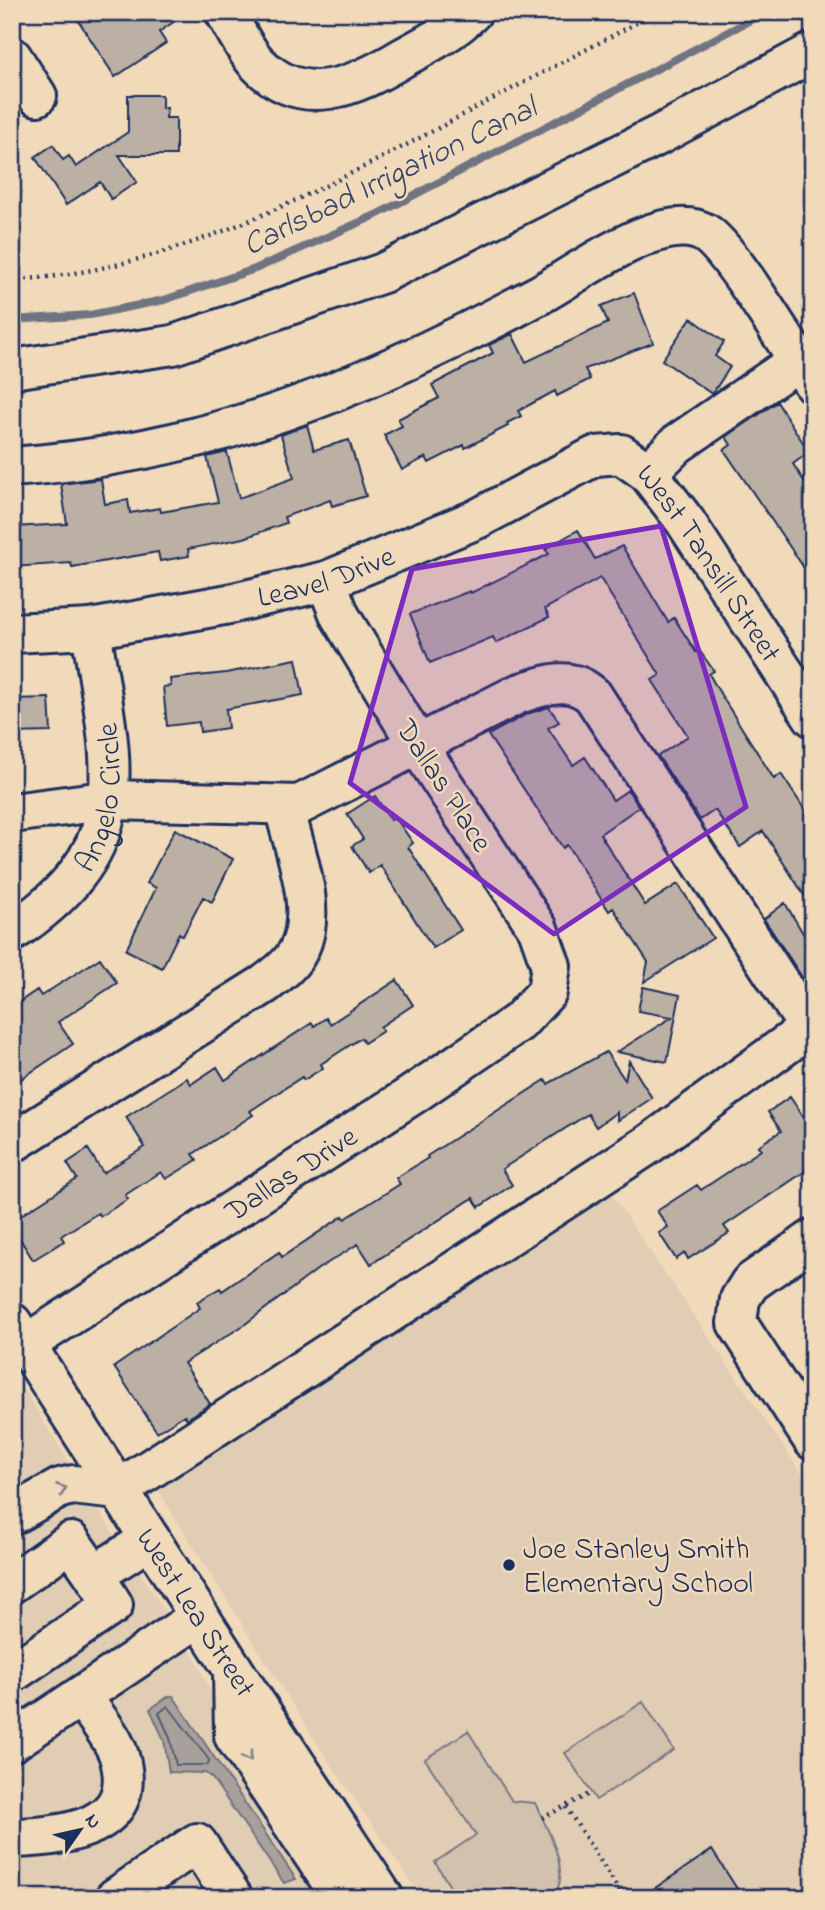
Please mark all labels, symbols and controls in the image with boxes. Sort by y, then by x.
water label: Carlsbad Irrigation Canal [236,85,549,270]
street label: West Tansill Street [624,456,791,672]
street label: Leavel Drive [253,536,403,621]
street label: Dallas Place [382,711,502,862]
street label: Angelo Circle [65,720,135,882]
street label: Dallas Drive [217,1116,368,1235]
one-way arrow [55,1483,68,1497]
street label: West Lea Street [123,1520,265,1707]
place label: Joe Stanley Smith Elementary School [523,1529,753,1607]
marker: Joe Stanley Smith Elementary School [501,1557,517,1573]
one-way arrow [240,1749,252,1762]
north arrow [46,1794,116,1864]
text: N [77,1809,107,1835]

